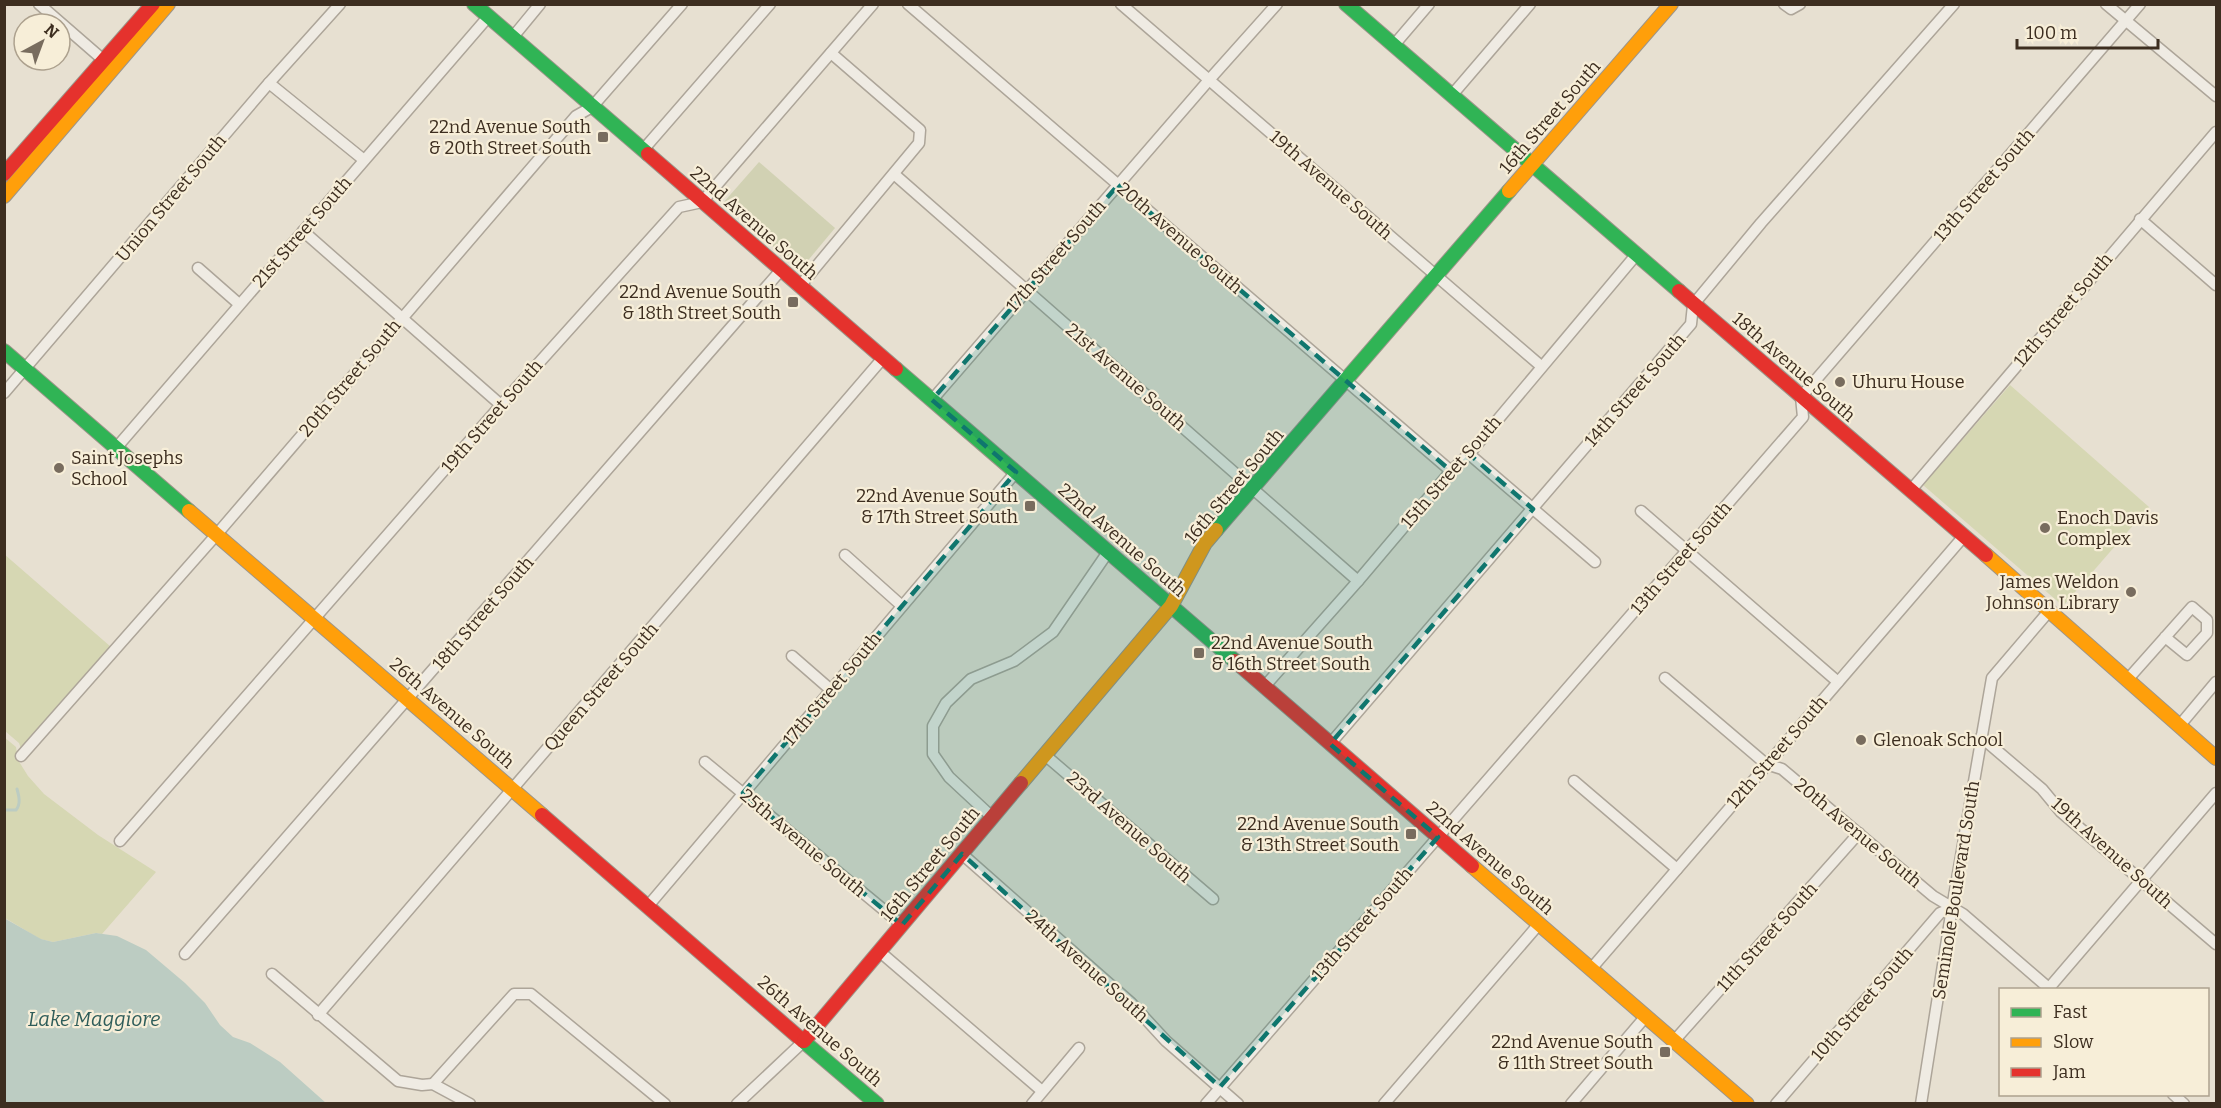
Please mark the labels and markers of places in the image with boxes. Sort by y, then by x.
place label: 22nd Avenue South & 20th Street South [428,116,591,159]
marker: 22nd Avenue South & 20th Street South [596,130,610,144]
place label: 22nd Avenue South & 18th Street South [619,281,781,324]
marker: 22nd Avenue South & 18th Street South [786,295,800,309]
place label: Uhuru House [1852,371,1965,393]
marker: Uhuru House [1833,375,1847,389]
place label: Saint Josephs School [71,447,183,490]
marker: Saint Josephs School [52,461,66,475]
place label: 22nd Avenue South & 17th Street South [856,485,1018,528]
marker: 22nd Avenue South & 17th Street South [1023,499,1037,513]
place label: Enoch Davis Complex [2057,507,2159,550]
marker: Enoch Davis Complex [2038,521,2052,535]
place label: James Weldon Johnson Library [1985,571,2120,614]
marker: James Weldon Johnson Library [2124,585,2138,599]
place label: 22nd Avenue South & 16th Street South [1211,632,1373,675]
marker: 22nd Avenue South & 16th Street South [1192,646,1206,660]
place label: Glenoak School [1873,729,2003,751]
marker: Glenoak School [1854,733,1868,747]
place label: 22nd Avenue South & 13th Street South [1237,813,1399,856]
marker: 22nd Avenue South & 13th Street South [1404,827,1418,841]
place label: 22nd Avenue South & 11th Street South [1491,1031,1653,1074]
marker: 22nd Avenue South & 11th Street South [1658,1045,1672,1059]

